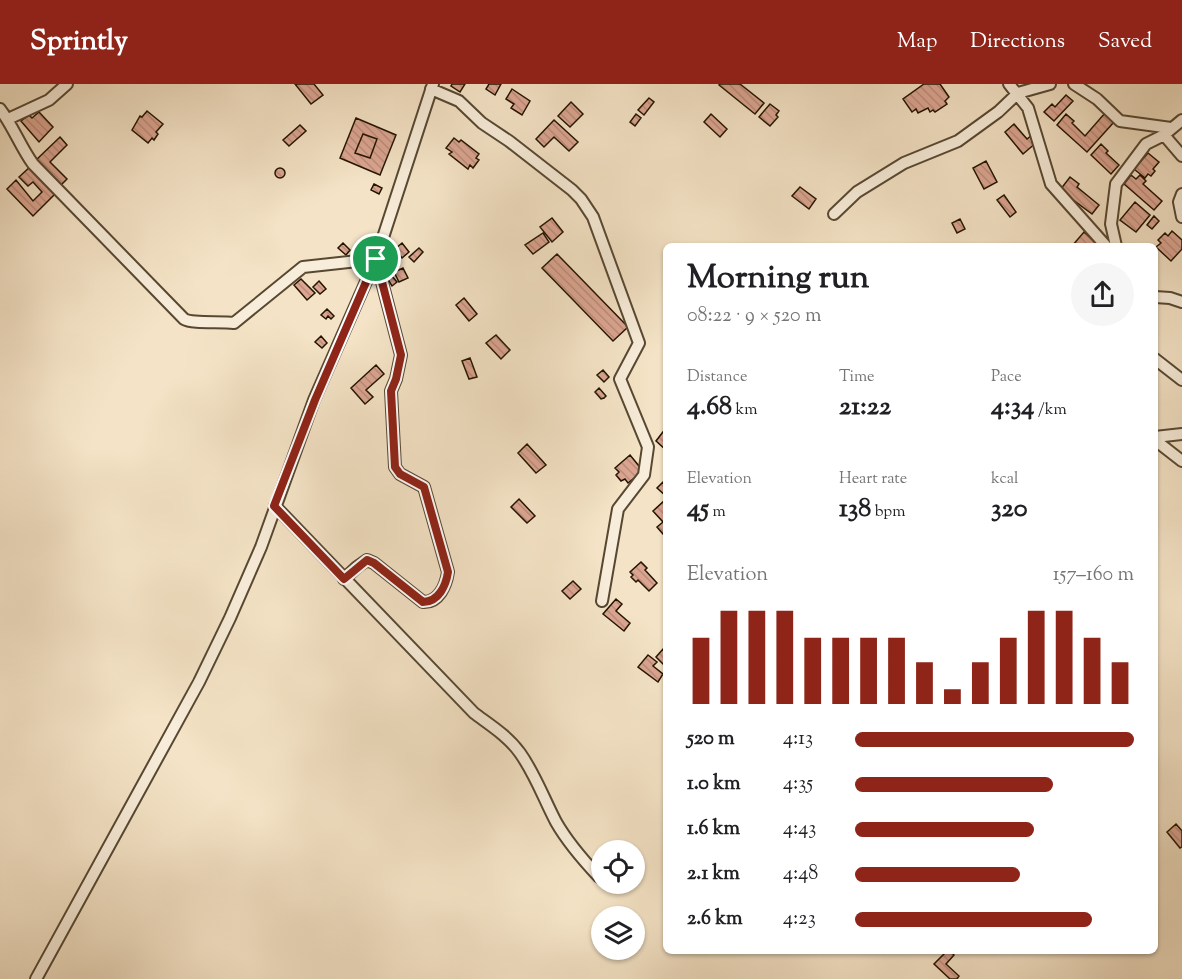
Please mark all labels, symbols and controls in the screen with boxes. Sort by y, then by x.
text: Sprintly [30,22,128,62]
text: Map [897,27,937,57]
text: Directions [970,27,1065,57]
text: Saved [1098,27,1152,57]
pin [350,233,401,284]
icon: arrive [359,242,392,275]
text: Morning run [687,255,869,303]
button: share [1071,263,1134,326]
text: 08:22 · 9 × 520 m [687,302,821,331]
text: Distance [687,366,747,389]
text: Time [839,366,875,389]
text: Pace [991,366,1022,389]
text: 4.68 [687,389,732,426]
text: 21:22 [839,389,891,426]
text: 4:34 [991,389,1034,426]
text: km [732,399,757,422]
text: /km [1034,399,1067,422]
text: Elevation [687,468,752,491]
text: Heart rate [839,468,907,491]
text: kcal [991,468,1019,491]
text: 45 [687,491,709,528]
text: 138 [839,491,871,528]
text: 320 [991,491,1027,528]
text: m [709,501,726,524]
text: bpm [871,501,905,524]
text: Elevation [687,561,768,590]
text: 157–160 m [1053,561,1134,590]
text: 520 m [687,725,735,754]
text: 4:13 [783,725,813,754]
text: 1.0 km [687,770,741,799]
text: 4:35 [783,770,813,799]
text: 1.6 km [687,815,740,844]
text: 4:43 [783,815,816,844]
map controls [591,840,645,960]
button: locate [591,840,645,894]
text: 2.1 km [687,860,740,889]
text: 4:48 [783,860,818,889]
text: 2.6 km [687,905,743,934]
text: 4:23 [783,905,816,934]
button: layers [591,906,645,960]

